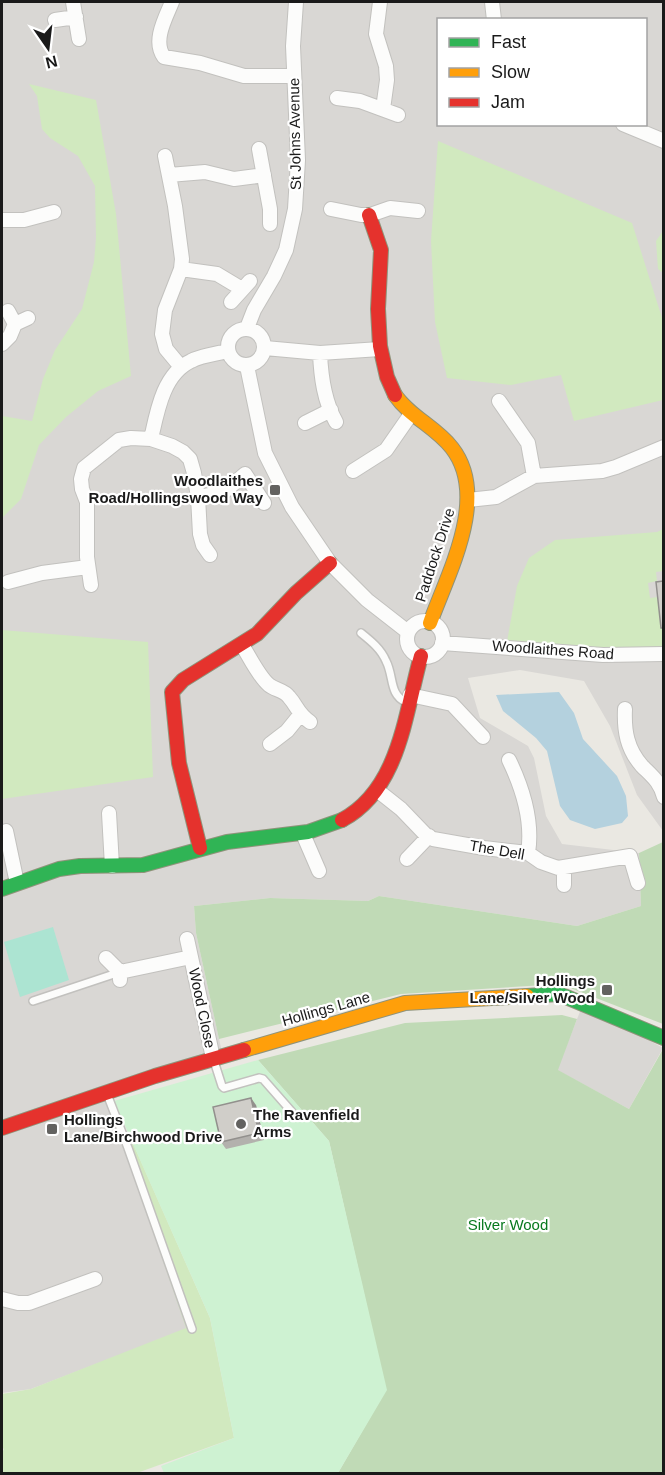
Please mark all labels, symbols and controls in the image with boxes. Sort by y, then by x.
north arrow [18,18,78,78]
legend [437,18,647,126]
text: Fast [491,32,526,52]
text: N [44,52,59,72]
text: Slow [491,62,531,82]
street label: St Johns Avenue [285,78,304,190]
text: Jam [491,92,525,112]
place label: Woodlaithes Road/Hollingswood Way [89,472,264,506]
marker: Woodlaithes Road/Hollingswood Way [268,483,282,497]
street label: Paddock Drive [411,506,458,604]
street label: Woodlaithes Road [491,637,615,662]
street label: The Dell [468,836,526,863]
street label: Wood Close [186,966,219,1049]
place label: Hollings Lane/Silver Wood [469,972,595,1006]
marker: Hollings Lane/Silver Wood [600,983,614,997]
street label: Hollings Lane [280,988,372,1029]
place label: The Ravenfield Arms [253,1106,360,1140]
place label: Hollings Lane/Birchwood Drive [64,1111,222,1145]
marker: The Ravenfield Arms [234,1117,248,1131]
marker: Hollings Lane/Birchwood Drive [45,1122,59,1136]
park label: Silver Wood [468,1216,548,1233]

